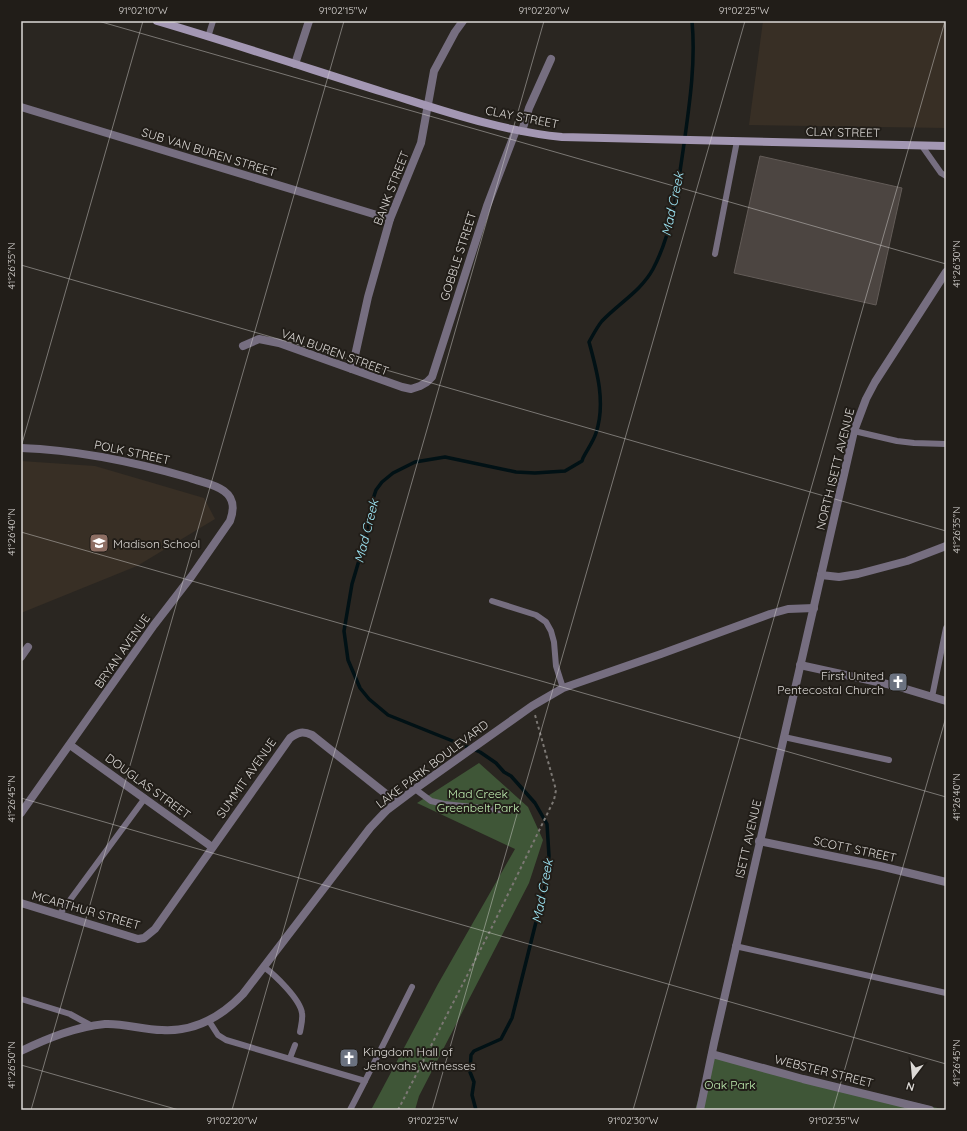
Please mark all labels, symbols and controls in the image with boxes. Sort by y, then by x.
text: 91°02'10"W [118,4,168,17]
text: 91°02'15"W [319,4,368,17]
text: 91°02'20"W [518,4,570,17]
text: 91°02'25"W [719,4,770,17]
street label: CLAY STREET [484,103,560,131]
street label: SUB VAN BUREN STREET [140,124,278,180]
street label: CLAY STREET [806,124,880,140]
street label: BANK STREET [370,149,412,227]
water label: Mad Creek [657,170,687,237]
street label: GOBBLE STREET [437,210,479,302]
text: 41°26'30"N [950,240,963,288]
text: 41°26'35"N [5,243,18,289]
street label: VAN BUREN STREET [279,326,391,378]
street label: NORTH ISETT AVENUE [813,406,857,532]
street label: POLK STREET [93,437,171,467]
water label: Mad Creek [350,497,382,564]
text: 41°26'35"N [950,507,963,553]
text: 41°26'40"N [5,508,18,556]
school or university icon: Madison School [88,532,110,554]
place label: Madison School [113,536,200,551]
street label: BRYAN AVENUE [91,611,153,691]
place label: First United Pentecostal Church [777,668,884,697]
church icon: First United Pentecostal Church [887,671,909,693]
street label: LAKE PARK BOULEVARD [373,717,491,811]
street label: SUMMIT AVENUE [213,735,279,821]
street label: DOUGLAS STREET [102,750,194,822]
text: 41°26'40"N [950,773,963,821]
text: 41°26'45"N [5,776,18,822]
park label: Mad Creek Greenbelt Park [437,786,519,815]
street label: ISETT AVENUE [732,798,764,880]
street label: SCOTT STREET [812,833,898,865]
water label: Mad Creek [528,857,556,924]
street label: MCARTHUR STREET [30,887,142,933]
text: 41°26'45"N [950,1040,963,1086]
text: 41°26'50"N [5,1041,18,1089]
place label: Kingdom Hall of Jehovahs Witnesses [363,1044,476,1073]
church icon: Kingdom Hall of Jehovahs Witnesses [338,1047,360,1069]
street label: WEBSTER STREET [773,1051,875,1091]
north arrow [893,1057,933,1097]
park label: Oak Park [704,1077,756,1092]
text: N [904,1079,916,1094]
text: 91°02'20"W [206,1114,258,1127]
text: 91°02'25"W [408,1114,459,1127]
text: 91°02'30"W [608,1114,659,1127]
text: 91°02'35"W [809,1114,859,1127]

